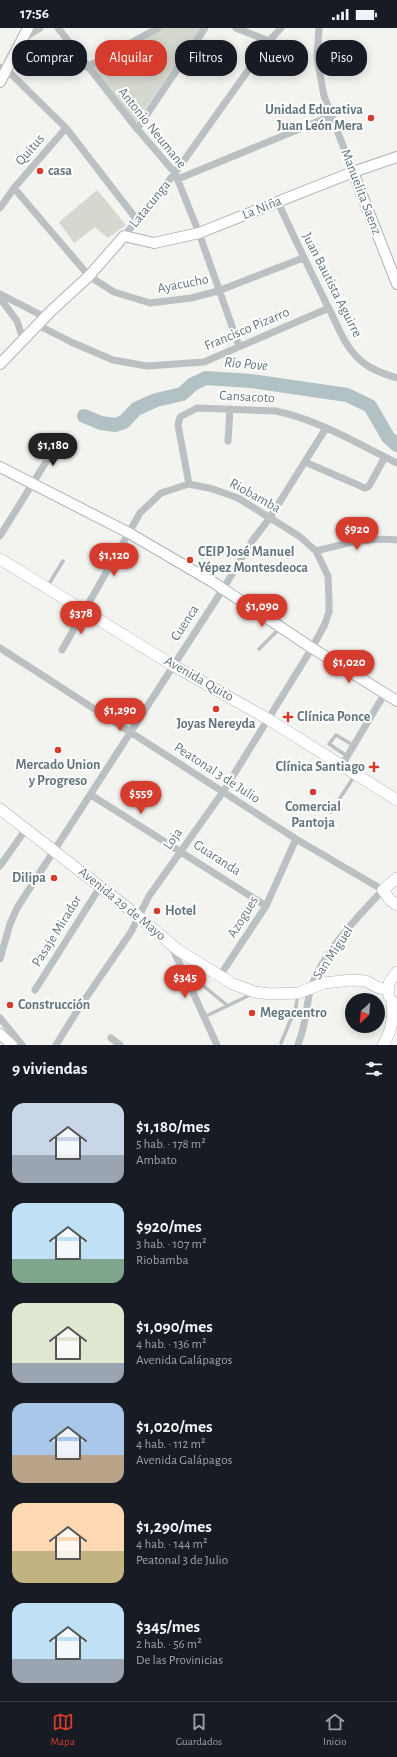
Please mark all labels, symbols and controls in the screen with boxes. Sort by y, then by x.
text: 17:56 [20,6,49,21]
chip: Comprar [12,40,87,76]
chip: Alquilar [95,40,167,76]
chip: Filtros [175,40,237,76]
chip: Nuevo [245,40,308,76]
chip: Piso [316,40,367,76]
street label: Antonio Neumane [115,85,189,171]
place label: Unidad Educativa Juan León Mera [265,103,363,133]
marker: Unidad Educativa Juan León Mera [366,113,376,123]
street label: Quitus [13,132,47,168]
street label: Manuelita Saenz [338,147,384,237]
place label: casa [48,164,72,178]
marker: casa [35,166,45,176]
street label: Latacunga [127,177,173,230]
street label: La Niña [240,194,284,222]
street label: Juan Bautista Aguirre [300,230,364,340]
street label: Ayacucho [156,272,210,296]
street label: Francisco Pizarro [203,305,292,353]
water label: Río Pove [223,355,269,373]
street label: Cansacoto [219,389,275,405]
pin: $1,180 [20,433,86,467]
text: $1,180 [37,439,69,452]
street label: Riobamba [227,476,284,516]
pin: $920 [333,517,381,551]
text: $920 [344,523,370,536]
pin: $1,120 [81,543,147,577]
place label: CEIP José Manuel Yépez Montesdeoca [198,545,308,575]
text: $1,120 [98,549,130,562]
marker: CEIP José Manuel Yépez Montesdeoca [185,555,195,565]
pin: $1,090 [229,594,295,628]
text: $1,090 [245,600,279,613]
pin: $378 [57,601,105,635]
street label: Cuenca [168,602,202,643]
text: $378 [69,607,93,620]
pin: $1,020 [316,650,382,684]
street label: Avenida Quito [162,654,236,704]
text: $1,020 [332,656,366,669]
pin: $1,290 [87,698,153,732]
text: $1,290 [104,704,136,717]
marker: Joyas Nereyda [211,704,221,714]
place label: Clínica Ponce [297,710,371,724]
marker: Clínica Ponce [282,711,294,723]
place label: Joyas Nereyda [176,717,256,731]
street label: Peatonal 3 de Julio [172,740,263,806]
marker: Mercado Union y Progreso [53,745,63,755]
place label: Mercado Union y Progreso [16,758,100,788]
place label: Clínica Santiago [275,760,365,774]
marker: Clínica Santiago [368,761,380,773]
pin: $559 [117,781,165,815]
text: $559 [129,787,153,800]
marker: Comercial Pantoja [308,787,318,797]
place label: Comercial Pantoja [285,800,341,830]
street label: Loja [161,825,186,852]
street label: Guaranda [191,838,244,879]
street label: Avenida 29 de Mayo [76,865,168,943]
place label: Dilipa [12,871,46,885]
marker: Dilipa [49,873,59,883]
street label: Pasaje Mirador [30,892,85,969]
street label: Azogues [225,894,261,940]
place label: Hotel [165,904,196,918]
marker: Hotel [152,906,162,916]
street label: San Miguel [310,924,356,982]
pin: $345 [161,965,209,999]
text: $345 [173,971,197,984]
north arrow [345,993,385,1033]
map controls [345,993,385,1033]
place label: Construcción [18,998,90,1012]
marker: Construcción [5,1000,15,1010]
place label: Megacentro [260,1006,327,1020]
marker: Megacentro [247,1008,257,1018]
icon: filters [363,1058,385,1080]
text: 9 viviendas [12,1060,87,1077]
text: $1,180/mes [136,1118,210,1135]
icon: home [44,1119,92,1167]
text: 5 hab. · 178 m² [136,1138,206,1151]
text: Ambato [136,1154,177,1167]
text: $920/mes [136,1218,202,1235]
icon: home [44,1219,92,1267]
text: 3 hab. · 107 m² [136,1238,206,1251]
text: Riobamba [136,1254,188,1267]
text: $1,090/mes [136,1318,213,1335]
icon: home [44,1319,92,1367]
text: 4 hab. · 136 m² [136,1338,207,1351]
text: Avenida Galápagos [136,1354,232,1367]
text: $1,020/mes [136,1418,212,1435]
icon: home [44,1419,92,1467]
text: 4 hab. · 112 m² [136,1438,205,1451]
text: Avenida Galápagos [136,1454,232,1467]
text: $1,290/mes [136,1518,212,1535]
icon: home [44,1519,92,1567]
text: 4 hab. · 144 m² [136,1538,208,1551]
text: Peatonal 3 de Julio [136,1554,228,1567]
text: $345/mes [136,1618,200,1635]
icon: home [44,1619,92,1667]
text: 2 hab. · 56 m² [136,1638,202,1651]
text: De las Provinicias [136,1654,223,1667]
tab: Mapa [50,1711,75,1748]
tab: Guardados [176,1711,222,1748]
tab: Inicio [323,1711,347,1748]

